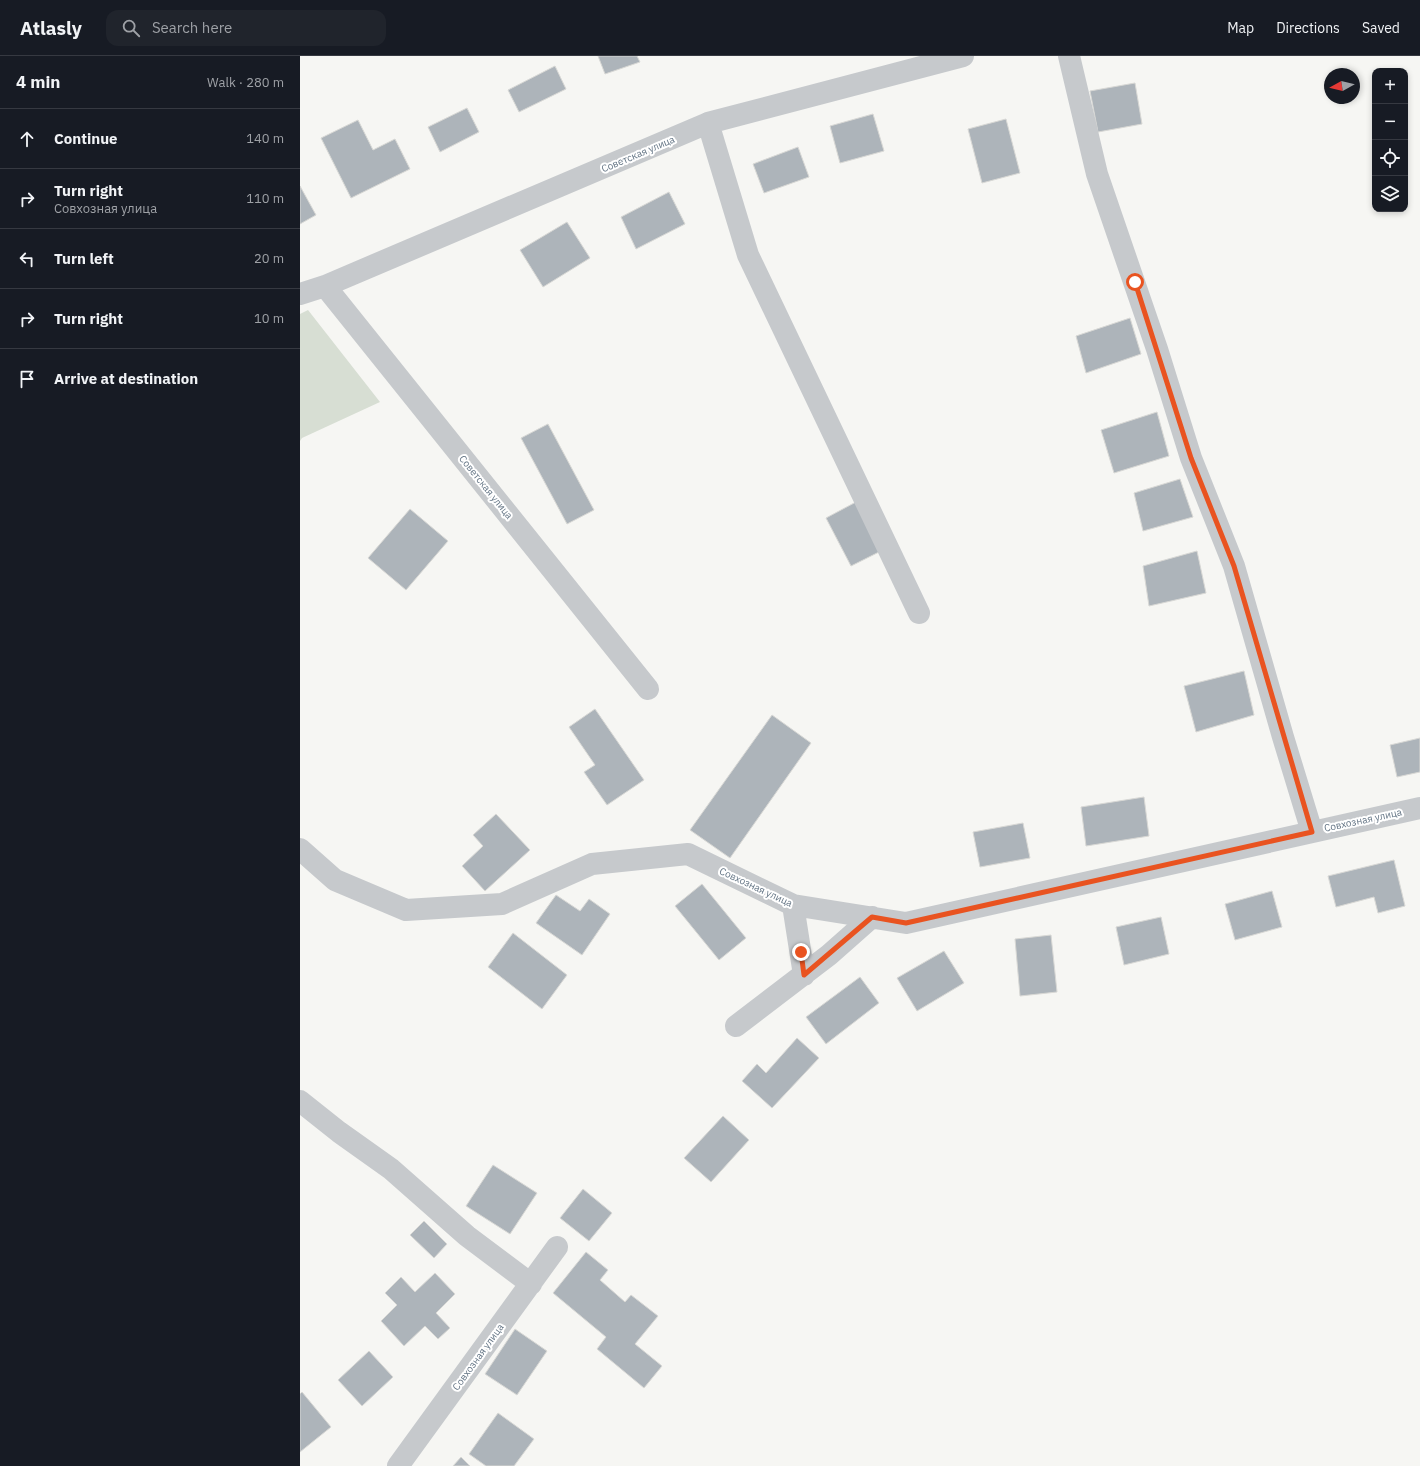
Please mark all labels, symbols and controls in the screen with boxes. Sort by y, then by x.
search box [106,10,386,46]
text: Atlasly [20,16,82,40]
icon: search [120,17,142,39]
text: Search here [152,18,232,37]
text: Map [1227,19,1254,37]
text: Directions [1276,19,1340,37]
text: Saved [1362,19,1400,37]
north arrow [1324,68,1360,104]
map controls [1372,68,1408,212]
button: + [1372,68,1408,104]
text: 4 min [16,71,60,93]
text: Walk · 280 m [207,74,284,91]
button: − [1372,104,1408,140]
icon: ahead [16,128,38,150]
text: Continue [54,129,118,148]
text: 140 m [246,130,284,147]
street label: Советская улица [599,132,677,175]
button: locate [1372,140,1408,176]
button: layers [1372,176,1408,212]
text: Turn right [54,181,123,200]
icon: right [16,188,38,210]
text: 110 m [246,190,284,207]
text: Совхозная улица [54,200,157,217]
icon: left [16,248,38,270]
text: Turn left [54,249,114,268]
text: 20 m [254,250,284,267]
route start [1126,273,1144,291]
icon: right [16,308,38,330]
text: Turn right [54,309,123,328]
text: 10 m [254,310,284,327]
icon: arrive [16,368,38,390]
text: Arrive at destination [54,369,198,388]
street label: Советская улица [456,452,516,522]
street label: Совхозная улица [1323,805,1404,835]
street label: Совхозная улица [717,864,795,910]
route end [792,943,810,961]
street label: Совхозная улица [449,1321,507,1393]

